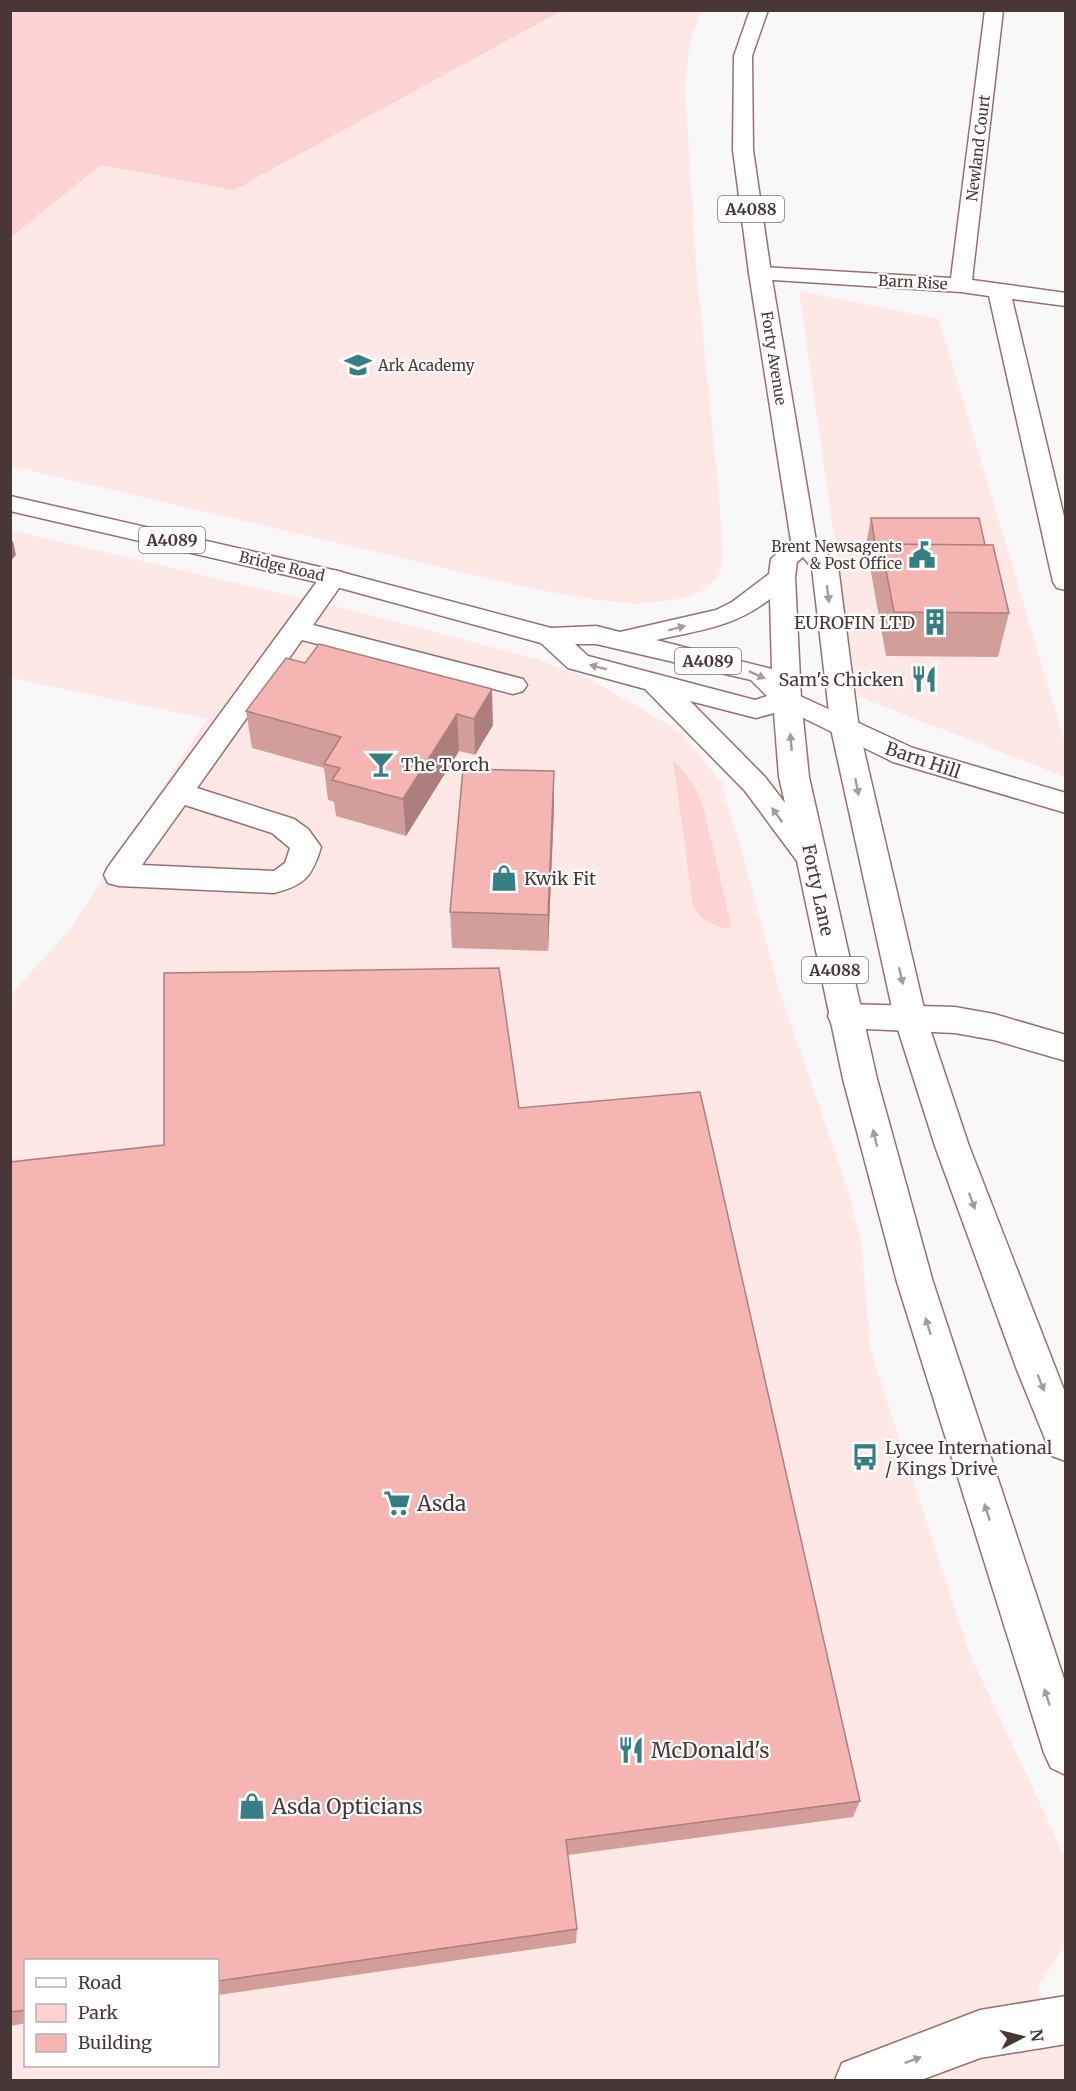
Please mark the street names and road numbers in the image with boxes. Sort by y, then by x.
street label: Newland Court [962,93,994,202]
road number: A4088 [718,196,784,222]
street label: Barn Rise [878,271,948,293]
street label: Forty Avenue [757,310,791,407]
road number: A4089 [139,527,205,553]
street label: Bridge Road [237,547,327,585]
road number: A4089 [675,648,741,674]
street label: Barn Hill [882,736,964,784]
street label: Forty Lane [797,842,839,938]
road number: A4088 [802,957,868,983]

